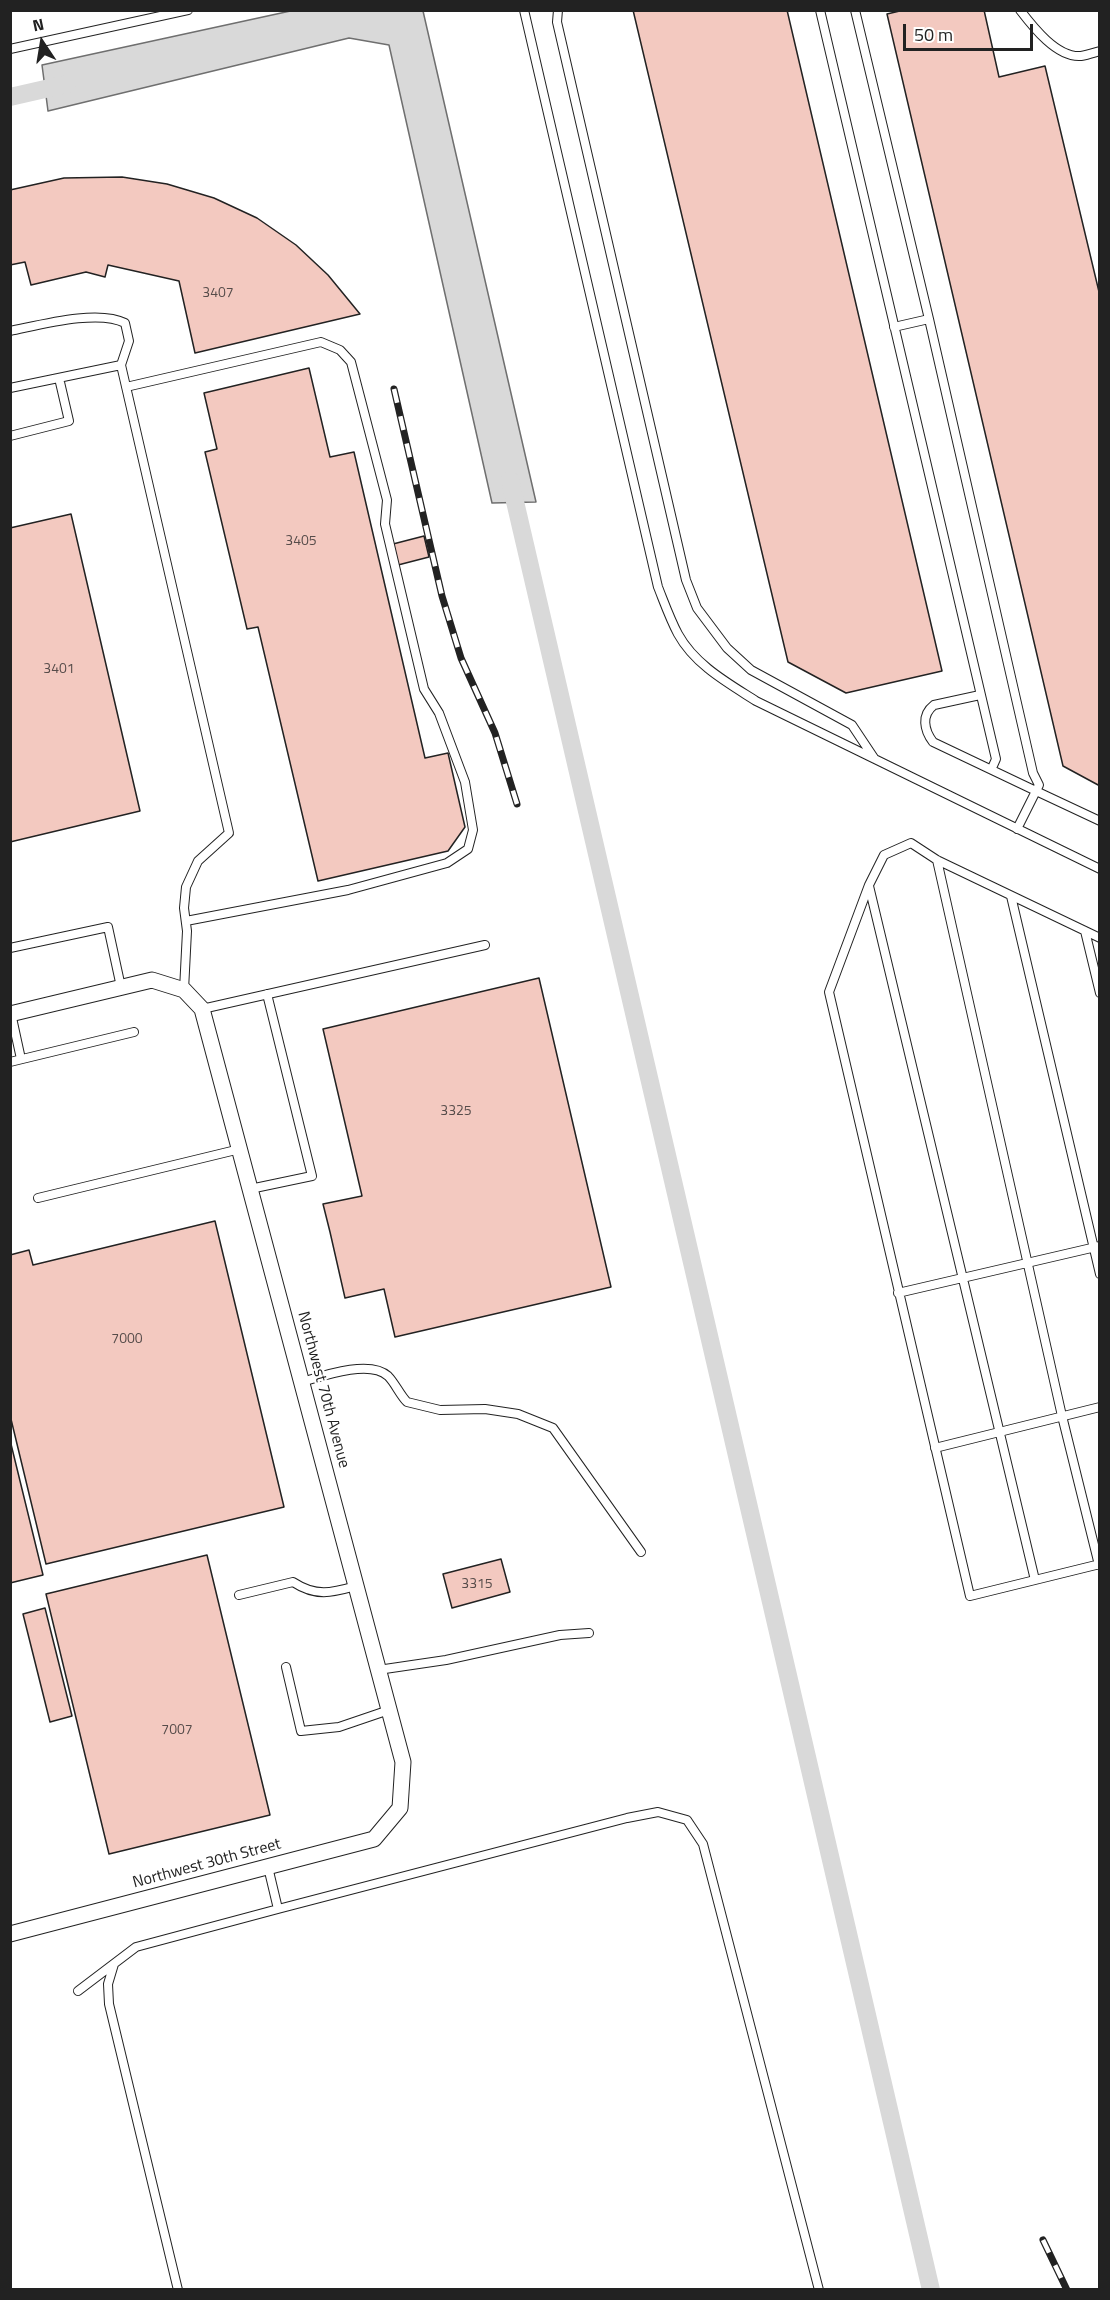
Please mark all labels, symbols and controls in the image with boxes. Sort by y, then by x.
north arrow [12,12,72,72]
text: N [30,12,46,37]
scale bar [906,12,1036,50]
text: 50 m [914,21,953,48]
house number: 3407 [202,286,234,302]
house number: 3405 [285,534,317,550]
house number: 3401 [43,662,75,678]
house number: 3325 [440,1104,472,1120]
street label: Northwest 70th Avenue [293,1310,353,1470]
house number: 7000 [111,1332,143,1348]
house number: 3315 [461,1577,493,1593]
house number: 7007 [161,1723,193,1739]
street label: Northwest 30th Street [131,1835,283,1893]

